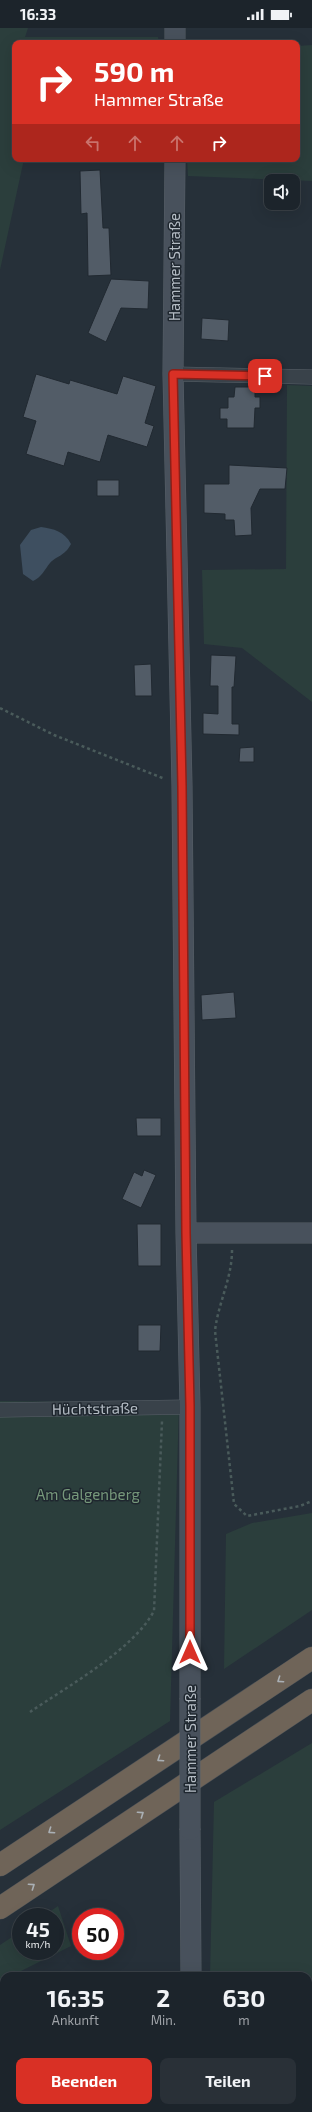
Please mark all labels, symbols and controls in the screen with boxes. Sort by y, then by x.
text: 16:33 [20,5,56,23]
text: 590 m [94,54,174,88]
icon: right [28,56,80,108]
text: Hammer Straße [94,88,224,110]
icon: left [82,132,104,154]
icon: ahead [124,132,146,154]
icon: ahead [166,132,188,154]
icon: right [208,132,230,154]
map controls [264,174,300,210]
button: sound [264,174,300,210]
street label: Hammer Straße [165,213,183,321]
pin [248,359,282,393]
icon: arrive [254,365,276,387]
street label: Hüchtstraße [52,1398,138,1418]
park label: Am Galgenberg [36,1485,141,1503]
position arrow [169,1631,211,1673]
one-way arrow [277,1675,284,1682]
street label: Hammer Straße [181,1685,199,1793]
one-way arrow [157,1754,164,1761]
one-way arrow [137,1812,144,1819]
one-way arrow [48,1826,55,1834]
one-way arrow [28,1884,35,1891]
speed limit sign: 50 [72,1908,124,1960]
text: 45 [26,1917,50,1941]
text: km/h [26,1938,50,1950]
text: 16:35 [47,1983,104,2012]
text: 2 [156,1983,170,2012]
text: 630 [222,1983,265,2012]
text: Ankunft [52,2012,99,2028]
text: Min. [151,2012,176,2028]
text: m [238,2012,250,2028]
button: Beenden [16,2058,152,2104]
button: Teilen [160,2058,296,2104]

